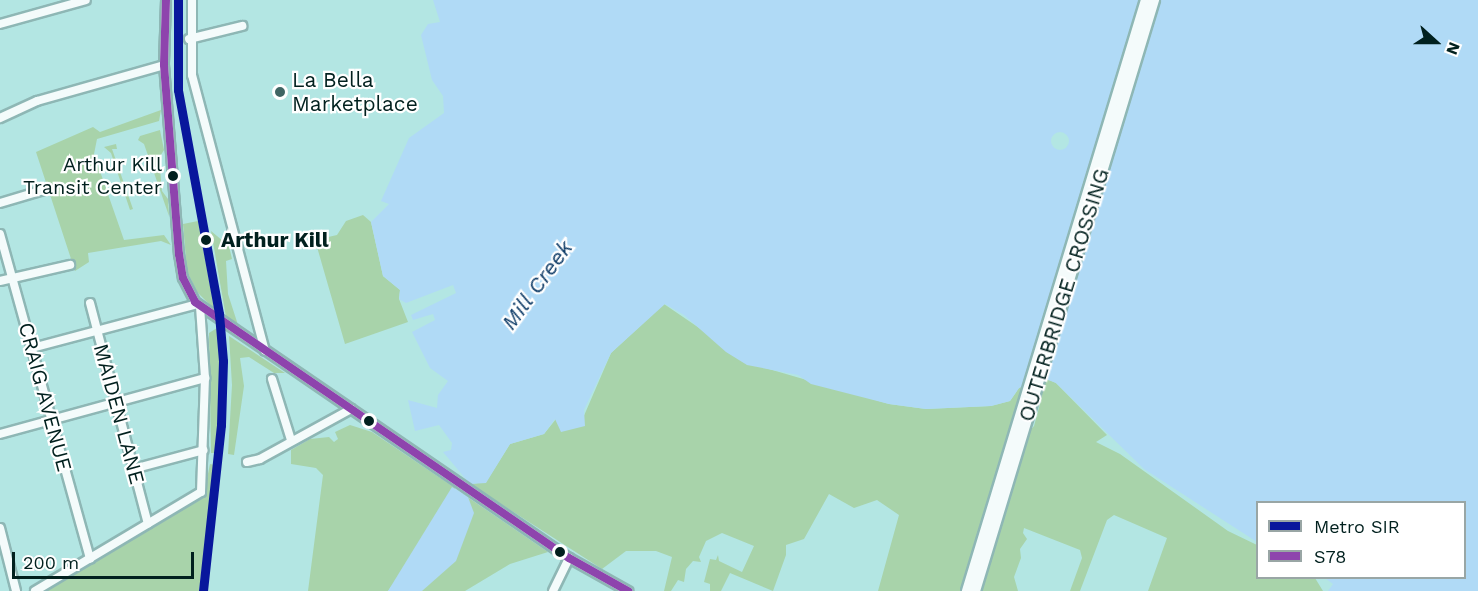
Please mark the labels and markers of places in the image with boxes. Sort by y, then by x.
place label: La Bella Marketplace [292,67,418,117]
marker: La Bella Marketplace [273,85,287,99]
place label: Arthur Kill Transit Center [23,152,162,199]
marker: Arthur Kill Transit Center [167,170,179,182]
place label: Arthur Kill [221,227,329,253]
marker: Arthur Kill [196,230,216,250]
unlabelled marker [363,415,375,427]
unlabelled marker [554,546,566,558]

